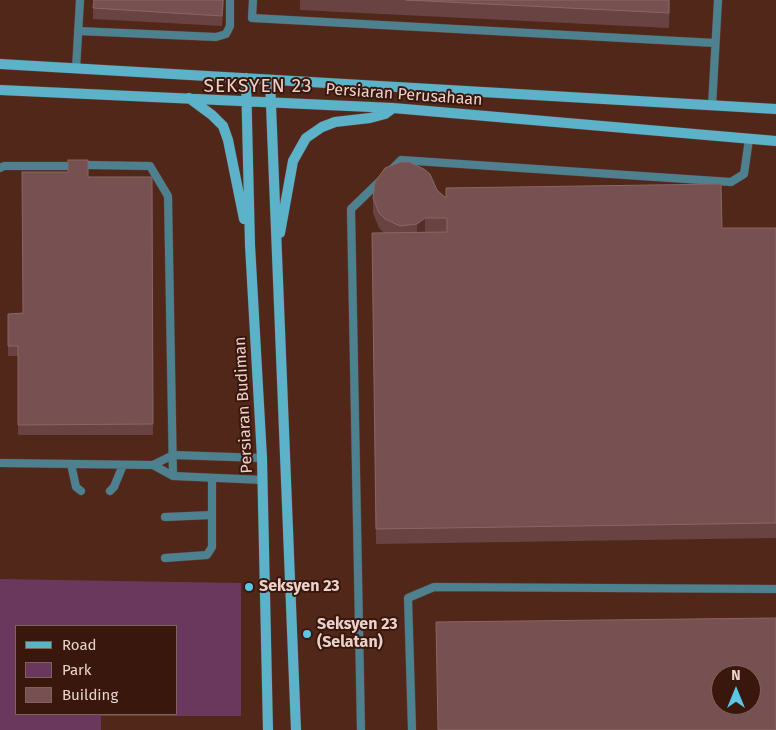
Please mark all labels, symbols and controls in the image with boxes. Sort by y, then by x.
district label: SEKSYEN 23 [202,76,314,98]
street label: Persiaran Perusahaan [325,80,483,110]
street label: Persiaran Budiman [231,336,257,474]
place label: Seksyen 23 [259,577,340,597]
marker: Seksyen 23 [243,581,255,593]
place label: Seksyen 23 (Selatan) [317,615,398,653]
legend [15,625,178,715]
marker: Seksyen 23 (Selatan) [301,628,313,640]
text: Road [62,636,97,654]
text: Park [62,661,92,679]
north arrow [711,665,761,715]
text: N [731,667,741,684]
text: Building [62,686,118,704]

